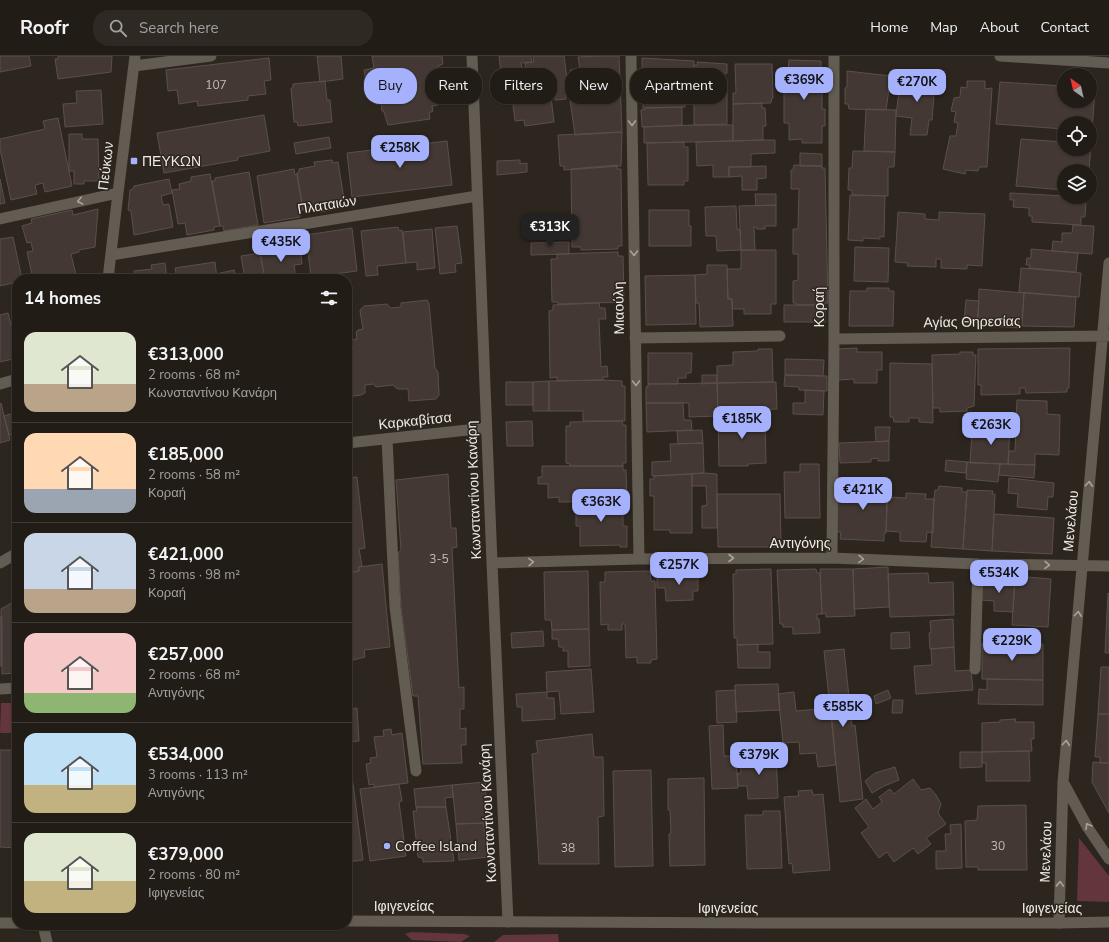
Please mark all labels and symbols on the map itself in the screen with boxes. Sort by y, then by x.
pin: €369K [776,67,832,101]
north arrow [1057,68,1097,108]
pin: €270K [889,69,945,103]
house number: 107 [205,77,227,93]
one-way arrow [628,120,636,126]
pin: €258K [372,135,428,169]
street label: Πεύκων [94,141,118,191]
place label: ΠΕΥΚΩΝ [142,152,201,171]
marker: ΠΕΥΚΩΝ [129,156,139,166]
street label: Πλαταιών [296,191,358,219]
one-way arrow [77,197,83,205]
pin: €313K [522,214,578,248]
pin: €435K [253,229,309,263]
one-way arrow [629,250,638,256]
street label: Μιαούλη [609,281,629,335]
street label: Κοραή [810,287,829,327]
street label: Αγίας Θηρεσίας [923,312,1021,332]
one-way arrow [632,380,640,386]
pin: €185K [714,406,770,440]
street label: Καρκαβίτσα [378,408,452,434]
pin: €263K [963,412,1019,446]
street label: Κωνσταντίνου Κανάρη [462,420,486,560]
pin: €421K [835,477,891,511]
one-way arrow [1085,481,1094,487]
pin: €363K [573,489,629,523]
street label: Μενελάου [1059,490,1083,552]
street label: Αντιγόνης [769,534,831,553]
house number: 3-5 [429,551,449,567]
pin: €257K [651,552,707,586]
one-way arrow [728,554,734,562]
one-way arrow [858,555,864,563]
one-way arrow [528,557,534,566]
pin: €534K [971,560,1027,594]
one-way arrow [1044,561,1050,569]
one-way arrow [1073,611,1082,617]
pin: €229K [984,628,1040,662]
pin: €585K [815,694,871,728]
one-way arrow [1061,740,1070,746]
pin: €379K [731,742,787,776]
street label: Κωνσταντίνου Κανάρη [475,743,501,883]
street label: Μενελάου [1035,821,1057,883]
one-way arrow [1085,823,1092,830]
place label: Coffee Island [395,837,477,856]
house number: 30 [991,838,1005,854]
house number: 38 [561,840,575,856]
marker: Coffee Island [382,841,392,851]
one-way arrow [1056,881,1064,887]
street label: Ιφιγενείας [374,897,435,916]
street label: Ιφιγενείας [698,899,759,918]
street label: Ιφιγενείας [1022,899,1083,918]

